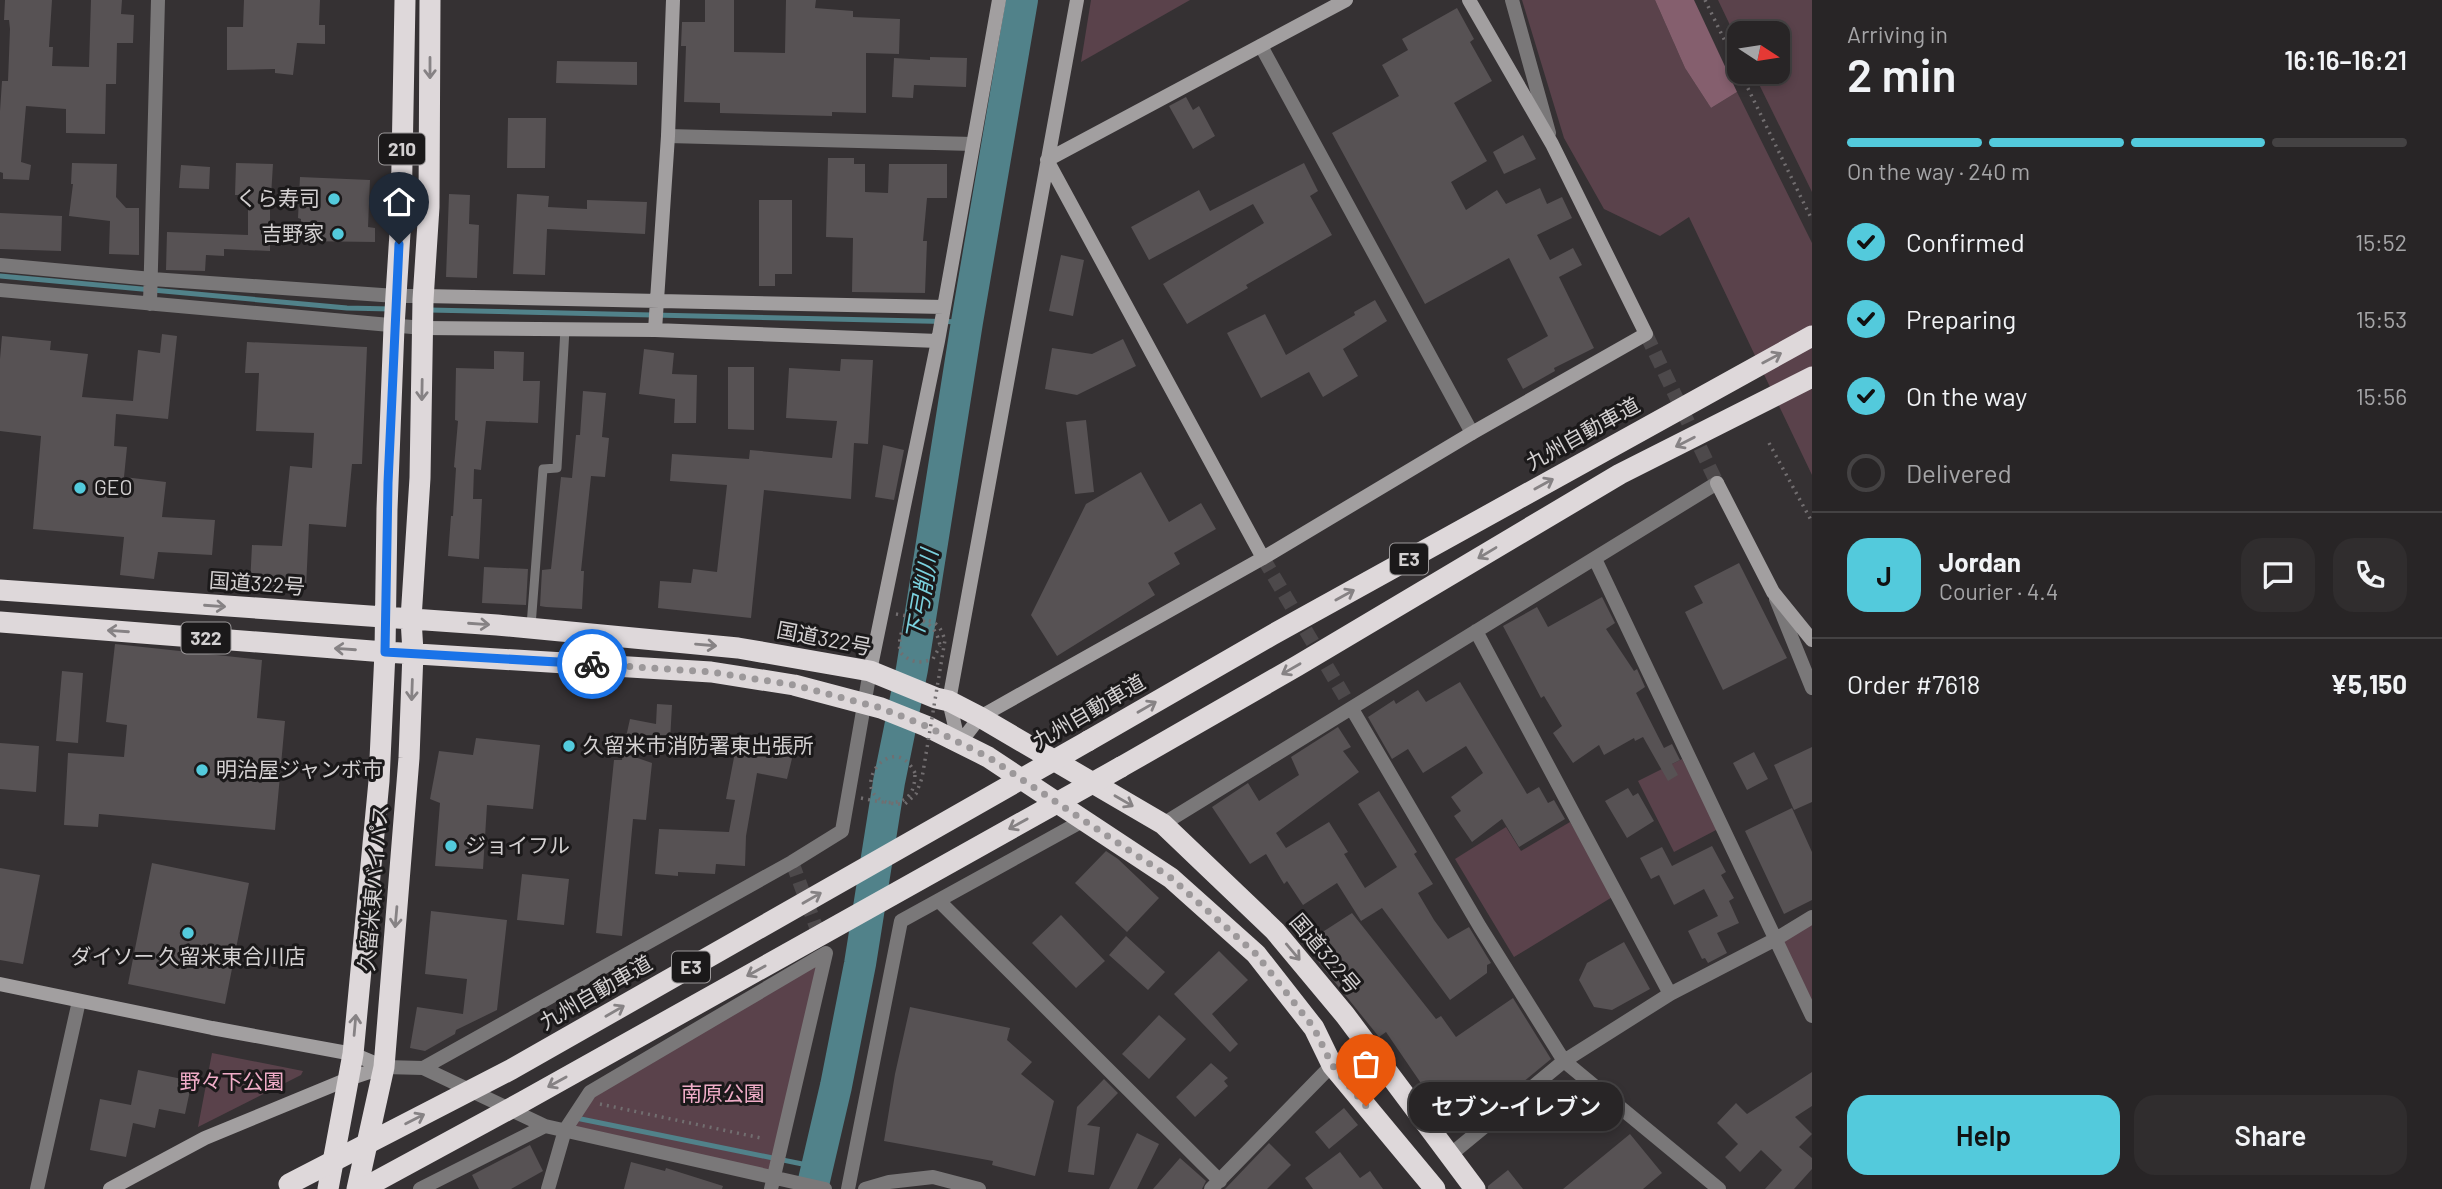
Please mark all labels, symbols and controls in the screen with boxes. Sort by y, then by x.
text: Arriving in [1847,20,1948,48]
north arrow [1727,21,1790,84]
map controls [1727,21,1790,84]
text: 16:16–16:21 [2284,44,2407,75]
text: 2 min [1847,46,1956,101]
one-way arrow [423,56,437,79]
road number: 210 [379,134,425,164]
text: On the way · 240 m [1847,157,2030,185]
pin [369,172,429,244]
icon: home [380,183,418,221]
place label: くら寿司 [236,185,320,210]
marker: くら寿司 [326,191,342,207]
place label: 吉野家 [261,220,324,245]
icon: check [1847,223,1885,261]
marker: 吉野家 [330,226,346,242]
text: Confirmed [1906,226,2025,257]
text: 15:52 [2355,228,2407,256]
icon: check [1847,300,1885,338]
text: Preparing [1906,303,2016,334]
text: 15:53 [2356,305,2407,333]
one-way arrow [1761,351,1781,365]
icon: check [1847,377,1885,415]
one-way arrow [415,378,429,401]
text: On the way [1906,380,2027,411]
text: 15:56 [2356,382,2407,410]
street label: 九州自動車道 [1521,391,1643,474]
one-way arrow [1675,436,1696,450]
text: Delivered [1906,457,2012,488]
place label: GEO [94,474,133,499]
one-way arrow [1533,477,1554,490]
marker: GEO [72,480,88,496]
button: chat [2241,538,2315,612]
button: phone [2333,538,2407,612]
water label: 下弓削川 [899,544,943,643]
road number: E3 [1390,544,1428,574]
text: Jordan [1939,546,2021,577]
one-way arrow [1477,547,1497,561]
text: J [1876,560,1892,591]
street label: 国道322号 [208,567,306,598]
text: Courier · 4.4 [1939,577,2058,605]
one-way arrow [1334,588,1355,601]
one-way arrow [203,600,225,613]
street label: 国道322号 [775,616,874,659]
one-way arrow [468,618,490,631]
road number: 322 [182,622,230,653]
one-way arrow [107,624,130,637]
courier [557,629,627,699]
one-way arrow [694,639,717,652]
one-way arrow [334,642,356,655]
icon: bike [573,645,611,683]
one-way arrow [1281,663,1302,676]
street label: 九州自動車道 [1027,668,1149,753]
text: Order #7618 [1847,668,1980,699]
text: ¥5,150 [2330,668,2407,699]
one-way arrow [405,679,418,702]
one-way arrow [1137,700,1157,714]
place label: 久留米市消防署東出張所 [583,732,814,757]
marker: 久留米市消防署東出張所 [561,738,577,754]
place label: 明治屋ジャンボ市 [216,756,383,781]
marker: 明治屋ジャンボ市 [194,762,210,778]
one-way arrow [1113,795,1134,808]
street label: 久留米東バイパス [353,803,392,972]
one-way arrow [1009,817,1029,831]
place label: ジョイフル [465,832,570,857]
marker: ジョイフル [443,838,459,854]
one-way arrow [802,891,822,905]
one-way arrow [389,905,402,928]
street label: 国道322号 [1286,908,1367,998]
marker: ダイソー 久留米東合川店 [180,925,196,941]
one-way arrow [1285,942,1301,960]
place label: ダイソー 久留米東合川店 [70,943,306,968]
street label: 九州自動車道 [534,949,656,1034]
road number: E3 [672,951,710,982]
one-way arrow [746,964,766,978]
one-way arrow [604,1004,624,1018]
one-way arrow [349,1014,362,1037]
pin [1336,1034,1396,1106]
icon: bag [1347,1045,1385,1083]
park label: 野々下公園 [180,1068,285,1093]
one-way arrow [548,1075,568,1089]
park label: 南原公園 [681,1080,765,1105]
callout: セブン-イレブン [1408,1082,1622,1130]
text: セブン-イレブン [1431,1092,1601,1120]
button: Help [1847,1095,2120,1175]
button: Share [2134,1095,2407,1175]
one-way arrow [404,1112,425,1126]

